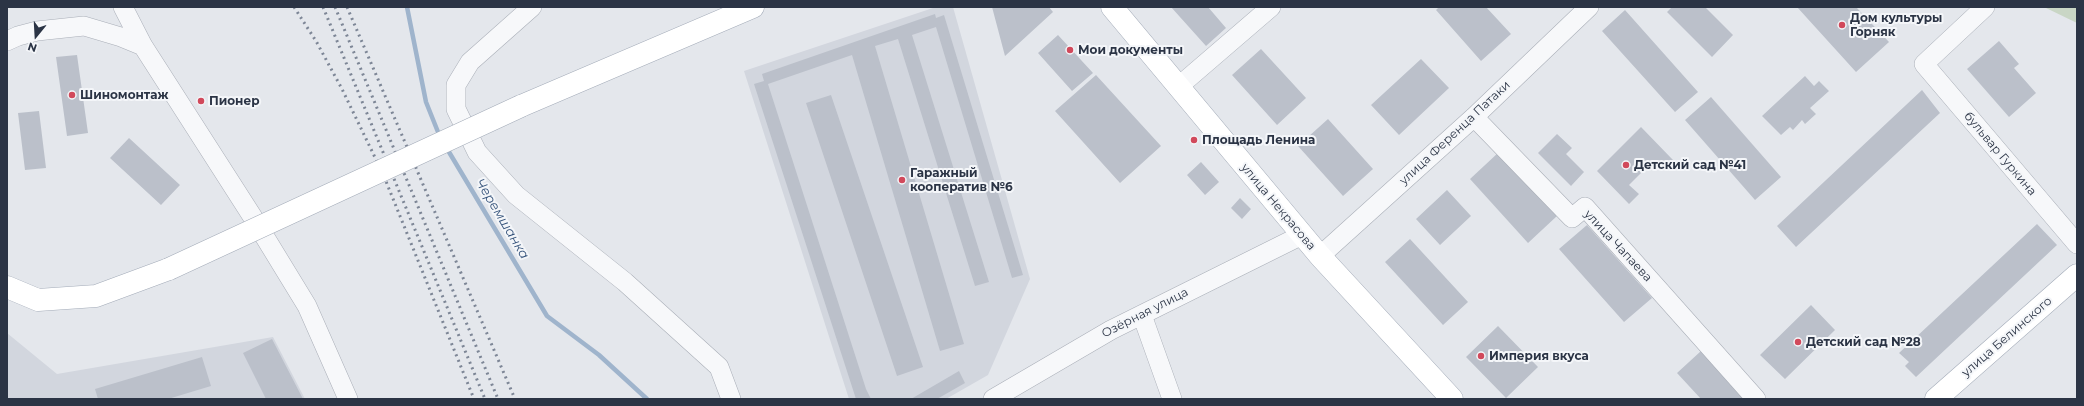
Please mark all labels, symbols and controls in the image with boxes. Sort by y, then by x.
place label: Дом культуры Горняк [1850,11,1942,39]
north arrow [16,16,56,56]
marker: Дом культуры Горняк [1837,20,1847,30]
text: N [26,39,39,55]
place label: Мои документы [1078,43,1183,57]
marker: Мои документы [1065,45,1075,55]
street label: улица Ференца Патаки [1397,78,1513,188]
place label: Шиномонтаж [80,88,168,102]
marker: Шиномонтаж [67,90,77,100]
place label: Пионер [209,94,259,108]
marker: Пионер [196,96,206,106]
street label: бульвар Гуркина [1961,109,2039,199]
place label: Площадь Ленина [1202,133,1315,147]
marker: Площадь Ленина [1189,135,1199,145]
place label: Детский сад №41 [1634,158,1746,172]
marker: Детский сад №41 [1621,160,1631,170]
street label: улица Некрасова [1238,161,1318,253]
place label: Гаражный кооператив №6 [910,166,1013,194]
marker: Гаражный кооператив №6 [897,175,907,185]
water label: Черемшанка [472,176,532,262]
street label: улица Чапаева [1581,207,1655,285]
street label: Озёрная улица [1099,285,1191,341]
street label: улица Белинского [1959,294,2055,380]
place label: Детский сад №28 [1806,335,1921,349]
marker: Детский сад №28 [1793,337,1803,347]
place label: Империя вкуса [1489,349,1589,363]
marker: Империя вкуса [1476,351,1486,361]

